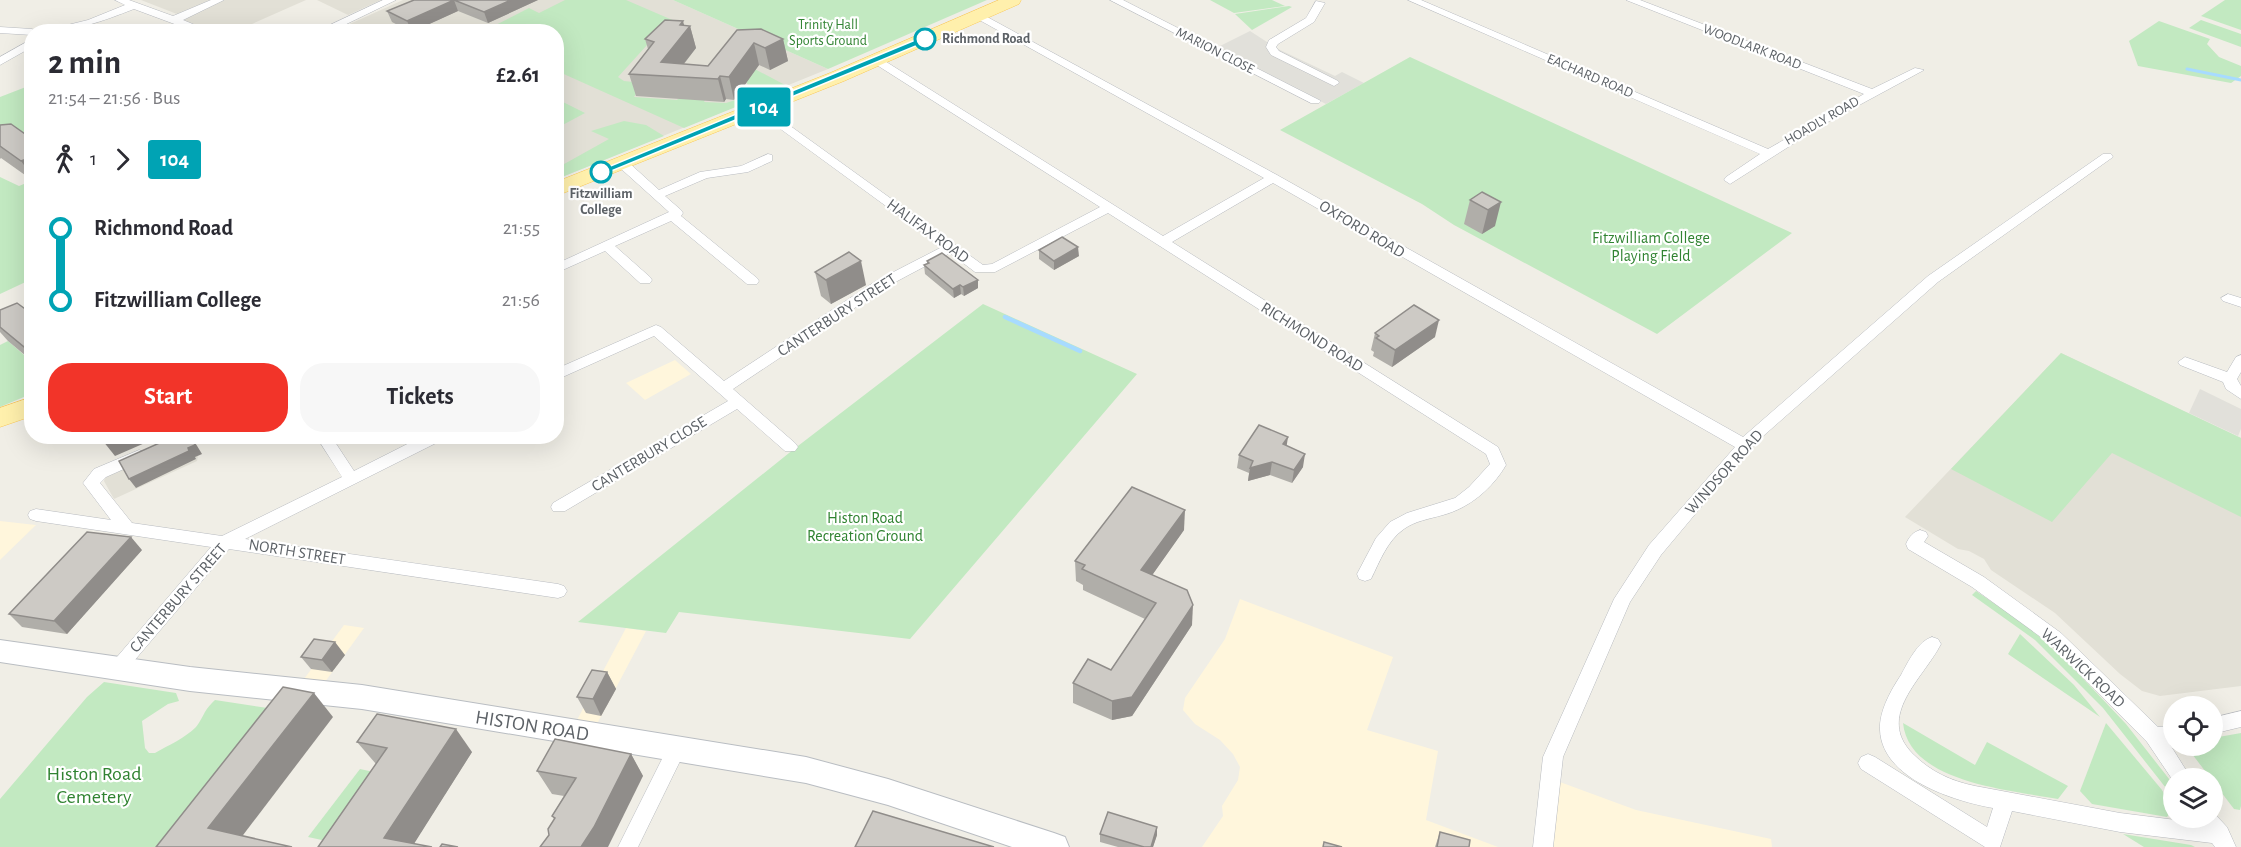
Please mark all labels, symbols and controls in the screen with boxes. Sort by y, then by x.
park label: Trinity Hall Sports Ground [789,18,867,48]
street label: WOODLARK ROAD [1701,22,1803,72]
street label: MARION CLOSE [1173,25,1257,77]
marker: Richmond Road [914,28,936,50]
place label: Richmond Road [942,32,1031,46]
text: 2 min [48,47,121,80]
street label: EACHARD ROAD [1545,52,1635,100]
text: £2.61 [496,64,540,86]
text: 21:54 – 21:56 · Bus [48,88,181,108]
line badge: 104 [730,88,798,126]
street label: HOADLY ROAD [1782,94,1862,148]
text: 104 [749,97,779,118]
icon: walk [48,143,81,176]
icon: forward [106,143,139,176]
text: 1 [90,149,97,169]
text: 104 [160,149,189,170]
marker: Fitzwilliam College [590,161,612,183]
place label: Fitzwilliam College [569,187,633,217]
street label: HALIFAX ROAD [884,196,972,266]
street label: OXFORD ROAD [1317,197,1407,261]
text: Richmond Road [94,217,233,239]
text: 21:55 [503,218,540,238]
park label: Fitzwilliam College Playing Field [1592,230,1710,265]
street label: CANTERBURY STREET [775,271,899,359]
text: Fitzwilliam College [94,289,261,311]
text: 21:56 [502,290,540,310]
street label: RICHMOND ROAD [1258,299,1366,375]
button: Start [48,363,288,432]
button: Tickets [300,363,540,432]
street label: CANTERBURY CLOSE [589,413,709,495]
street label: WINDSOR ROAD [1682,427,1766,517]
park label: Histon Road Recreation Ground [807,510,923,544]
street label: NORTH STREET [247,536,347,568]
street label: CANTERBURY STREET [127,541,229,655]
street label: WARWICK ROAD [2038,625,2128,711]
map controls [2163,696,2223,828]
button: locate [2163,696,2223,756]
street label: HISTON ROAD [474,707,590,745]
park label: Histon Road Cemetery [46,764,142,807]
button: layers [2163,768,2223,828]

